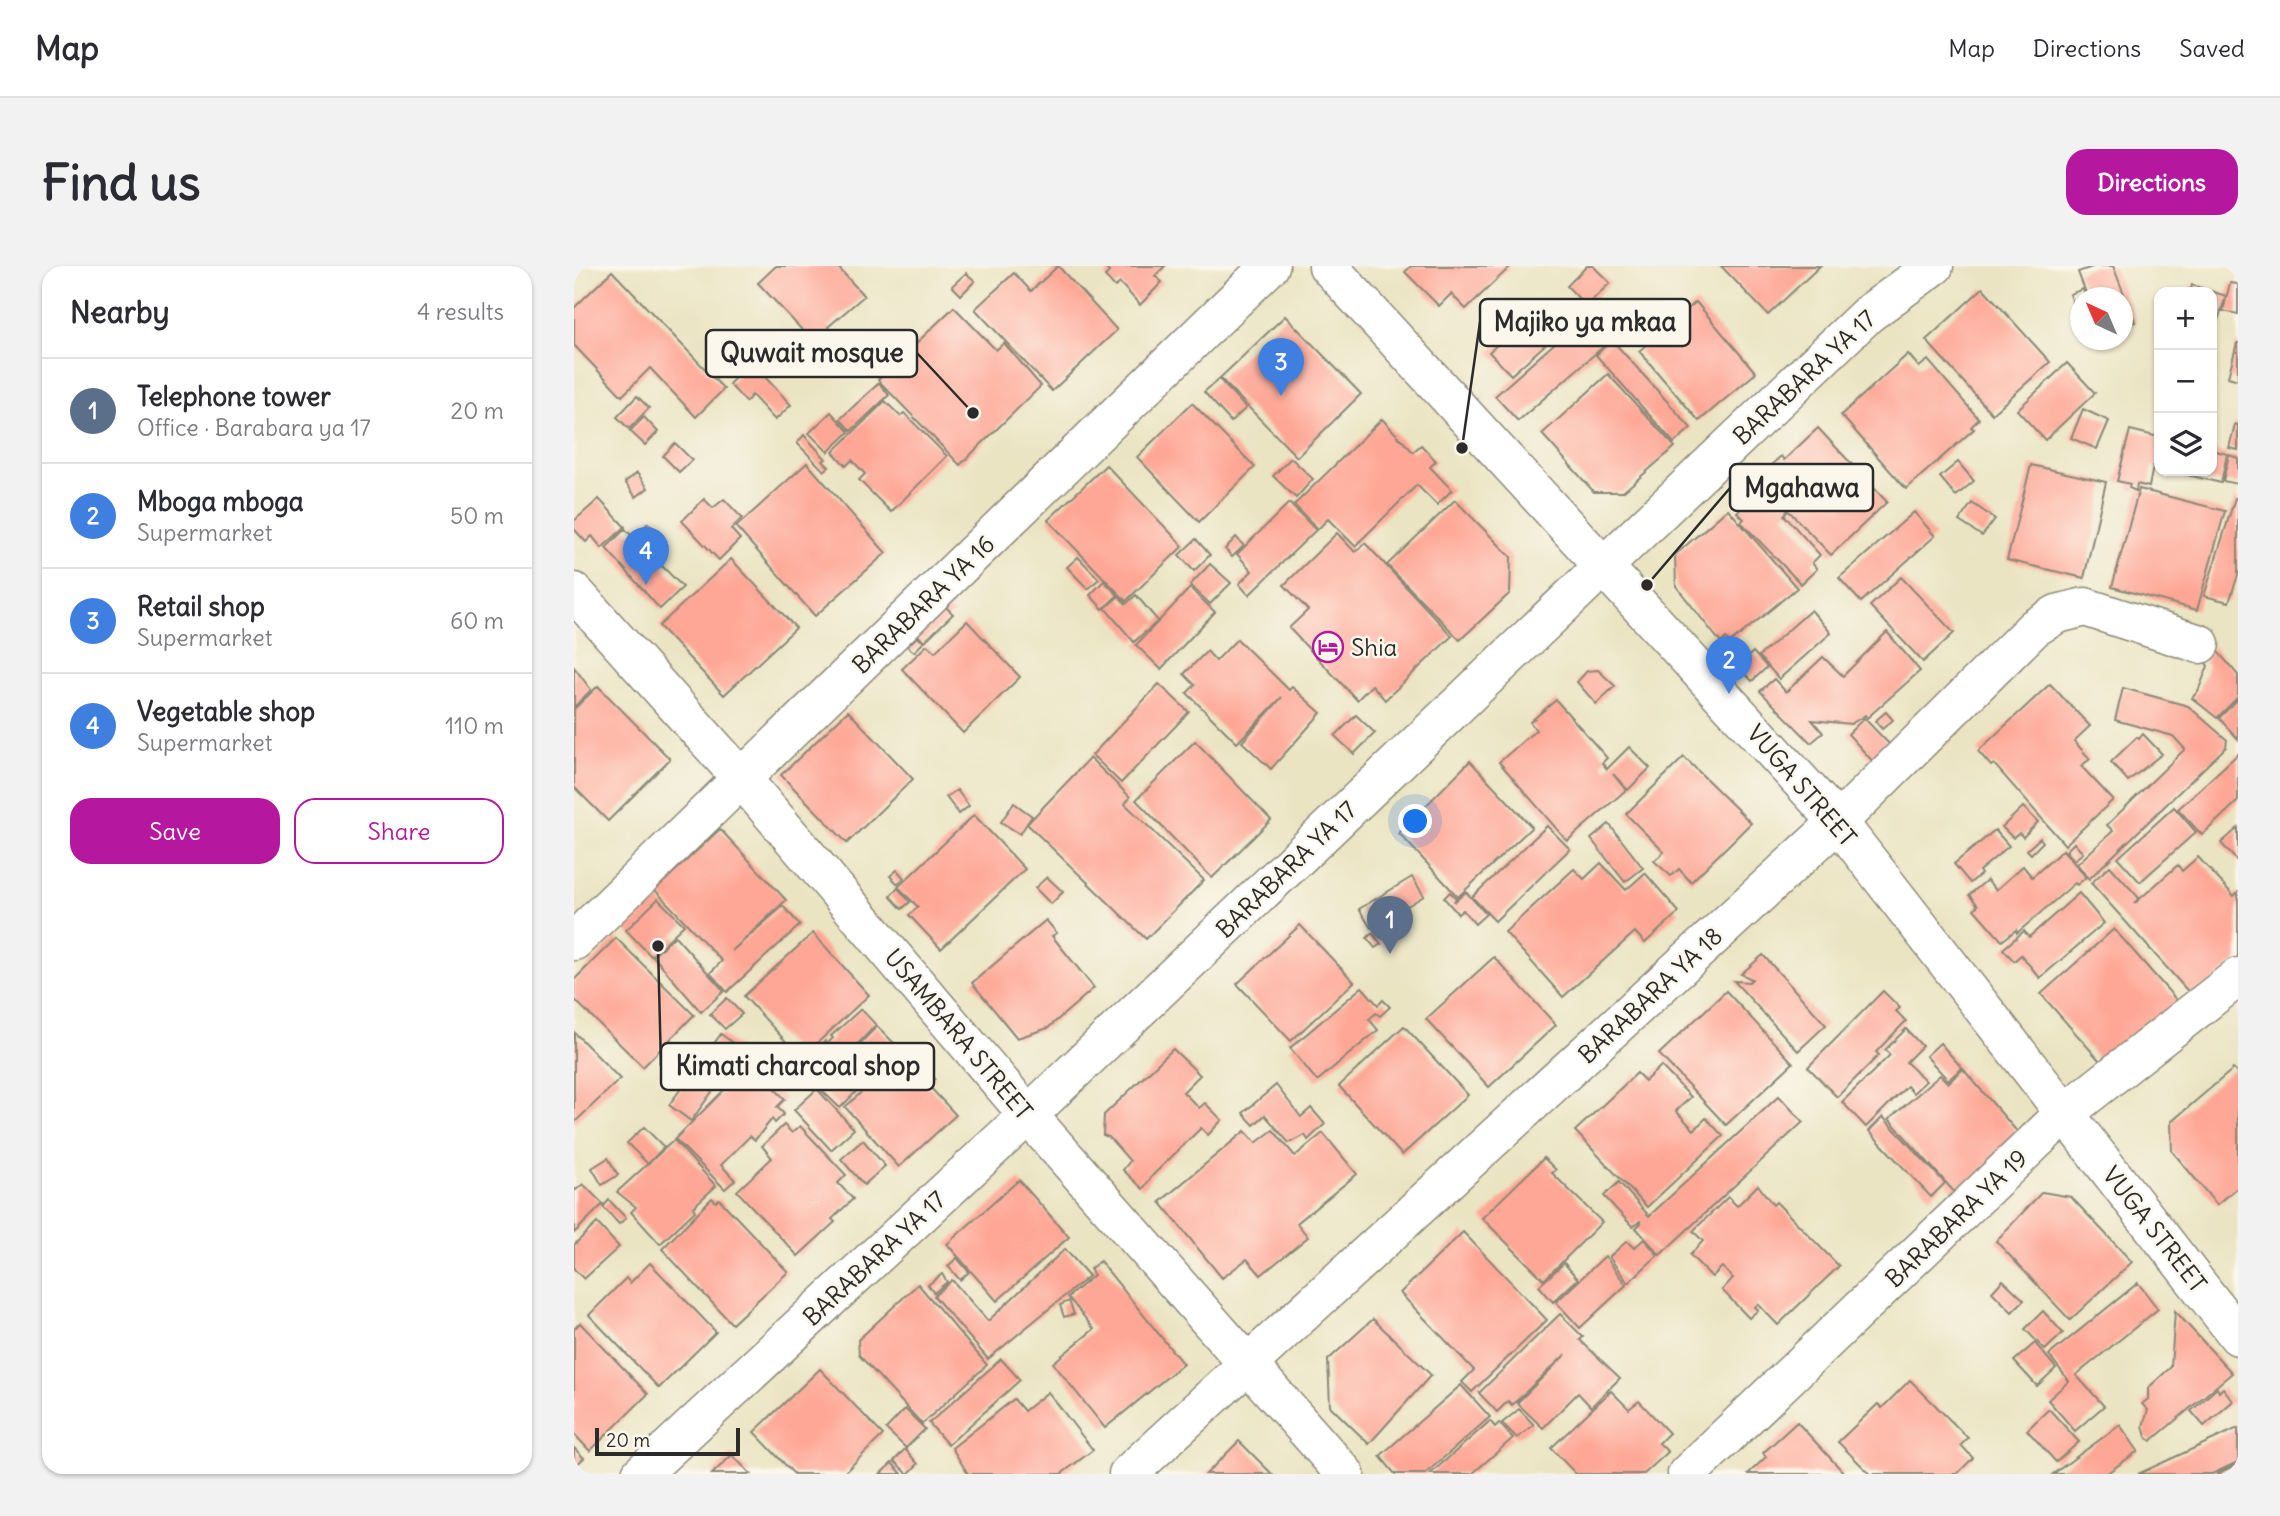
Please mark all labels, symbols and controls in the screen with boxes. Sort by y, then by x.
text: Map [35,27,99,69]
text: Map [1948,33,1995,63]
text: Directions [2033,33,2141,63]
text: Saved [2179,33,2245,63]
button: Directions [2066,149,2238,215]
text: Find us [42,152,200,213]
north arrow [2070,287,2133,350]
map controls [2154,287,2217,476]
button: + [2154,287,2217,350]
text: Nearby [70,293,170,331]
text: 4 results [417,297,504,326]
callout: Majiko ya mkaa [1480,299,1690,346]
street label: BARABARA YA 17 [1726,303,1882,451]
text: Majiko ya mkaa [1494,305,1676,338]
callout: Quwait mosque [706,330,917,377]
text: Quwait mosque [720,336,904,369]
pin: 3 [1258,338,1304,396]
button: − [2154,350,2217,413]
text: Telephone tower [137,380,331,413]
text: 1 [88,396,98,425]
text: 20 m [451,396,504,425]
text: Office · Barabara ya 17 [137,413,371,442]
button: layers [2154,413,2217,476]
callout: Mgahawa [1730,464,1873,511]
text: Mgahawa [1744,471,1860,504]
text: Mboga mboga [137,485,304,518]
text: 2 [87,501,99,530]
text: 50 m [450,501,504,530]
text: Supermarket [137,518,273,547]
pin: 4 [623,527,669,585]
street label: BARABARA YA 16 [846,529,1000,679]
text: Retail shop [137,590,265,623]
text: 3 [86,606,100,635]
text: 60 m [450,606,504,635]
text: Supermarket [137,623,273,652]
hotel icon: Shia [1311,630,1345,664]
place label: Shia [1351,632,1397,662]
pin: 2 [1706,636,1752,694]
text: Vegetable shop [137,695,315,728]
text: 4 [86,711,100,740]
text: 110 m [445,711,504,740]
street label: VUGA STREET [1741,718,1863,852]
text: Supermarket [137,728,273,757]
street label: BARABARA YA 17 [1209,794,1363,944]
button: Save [70,798,280,864]
button: Share [294,798,504,864]
your location [1398,804,1432,838]
pin: 1 [1367,896,1413,954]
street label: BARABARA YA 18 [1572,921,1728,1069]
street label: USAMBARA STREET [879,942,1039,1126]
callout: Kimati charcoal shop [661,1043,934,1090]
text: Kimati charcoal shop [676,1049,920,1082]
street label: BARABARA YA 19 [1879,1143,2033,1293]
street label: VUGA STREET [2097,1160,2213,1298]
street label: BARABARA YA 17 [796,1184,952,1332]
scale bar [595,1425,740,1457]
text: 20 m [606,1428,650,1452]

